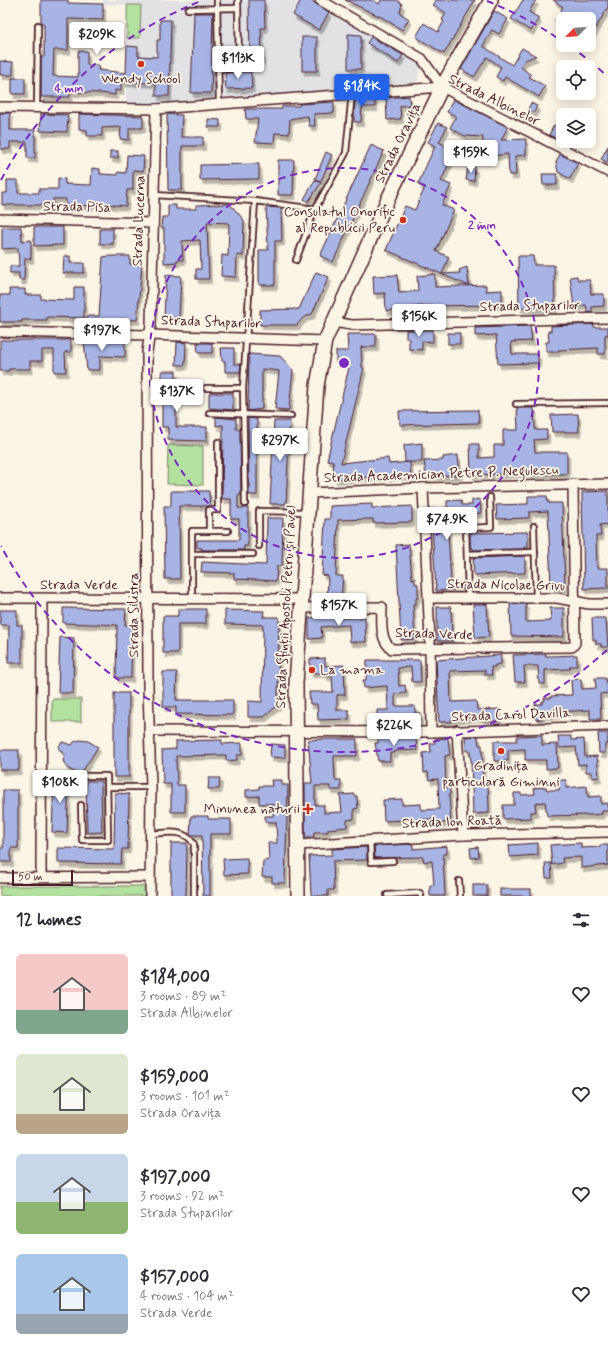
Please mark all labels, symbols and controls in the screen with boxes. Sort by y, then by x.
north arrow [556,12,596,52]
map controls [556,12,596,148]
pin: $209K [69,22,125,56]
text: $209K [78,26,116,43]
pin: $113K [210,46,266,80]
text: $113K [221,50,255,67]
marker: Wendy School [136,59,146,69]
button: locate [556,60,596,100]
place label: Wendy School [101,70,181,88]
street label: Strada Albinelor [445,70,543,130]
pin: $184K [334,74,390,108]
text: $184K [343,78,381,95]
text: 4 min [54,81,84,97]
street label: Strada Oravița [371,100,425,186]
button: layers [556,108,596,148]
pin: $159K [443,140,499,174]
text: $159K [453,144,489,161]
street label: Strada Lucerna [128,175,150,267]
street label: Strada Pisa [43,197,111,217]
place label: Consulatul Onorific al Republicii Peru [284,203,395,237]
marker: Consulatul Onorific al Republicii Peru [398,215,408,225]
text: 2 min [468,218,496,234]
street label: Strada Stuparilor [480,296,580,316]
pin: $156K [391,304,447,338]
text: $156K [401,308,437,325]
street label: Strada Stuparilor [161,311,262,333]
pin: $197K [74,318,130,352]
text: $197K [83,322,121,339]
centre of rings [337,356,351,370]
pin: $137K [149,379,205,413]
text: $137K [159,383,195,400]
pin: $297K [252,428,308,462]
text: $297K [261,432,299,449]
street label: Strada Academician Petre P. Negulescu [323,461,559,489]
street label: Strada Sfinții Apostoli Petru și Pavel [272,505,301,709]
pin: $74.9K [414,507,480,541]
text: $74.9K [426,511,468,528]
street label: Strada Silistra [125,572,143,658]
street label: Strada Nicolae Grivu [447,575,565,595]
street label: Strada Verde [40,576,118,594]
pin: $157K [311,593,367,627]
text: $157K [321,597,357,614]
street label: Strada Verde [395,624,473,644]
place label: La mama [320,661,384,679]
marker: La mama [307,665,317,675]
street label: Strada Carol Davilla [451,704,572,726]
pin: $226K [366,713,422,747]
text: $226K [376,717,412,734]
marker: Gradinița particulară Giminni [496,746,506,756]
place label: Gradinița particulară Giminni [442,757,560,791]
pin: $108K [32,770,88,804]
text: $108K [41,774,79,791]
place label: Minunea naturii [204,800,300,818]
marker: Minunea naturii [303,804,313,814]
street label: Strada Ion Roată [402,811,502,833]
scale bar [12,868,73,887]
text: 50 m [18,870,43,884]
text: 12 homes [16,909,82,931]
icon: filters [570,909,592,931]
text: $184,000 [140,966,210,988]
icon: home [48,970,96,1018]
icon: heart [570,983,592,1005]
text: 3 rooms · 89 m² [140,988,226,1005]
text: Strada Albinelor [140,1005,233,1022]
text: $159,000 [140,1066,209,1088]
icon: home [48,1070,96,1118]
icon: heart [570,1083,592,1105]
text: 3 rooms · 101 m² [140,1088,229,1105]
text: Strada Oravița [140,1105,221,1122]
text: $197,000 [140,1166,210,1188]
icon: home [48,1170,96,1218]
icon: heart [570,1183,592,1205]
text: 3 rooms · 92 m² [140,1188,224,1205]
text: Strada Stuparilor [140,1205,233,1222]
text: $157,000 [140,1266,209,1288]
icon: home [48,1270,96,1318]
icon: heart [570,1283,592,1305]
text: 4 rooms · 104 m² [140,1288,234,1305]
text: Strada Verde [140,1305,212,1322]

